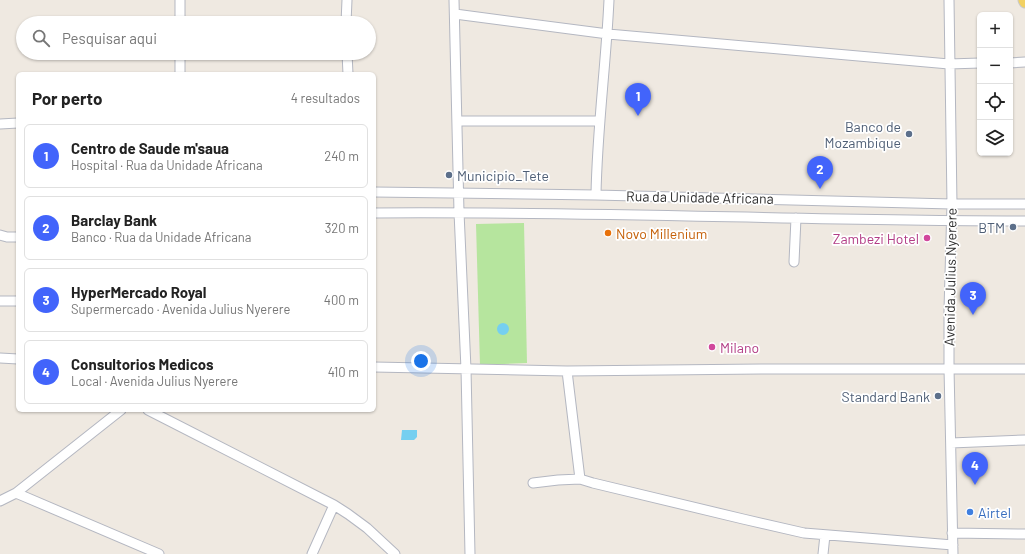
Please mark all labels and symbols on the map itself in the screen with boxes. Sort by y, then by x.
pin: 1 [625,83,651,116]
place label: Banco de Mozambique [825,118,901,151]
marker: Banco de Mozambique [904,129,914,139]
pin: 2 [807,156,833,189]
place label: Municipio_Tete [457,167,549,184]
marker: Municipio_Tete [444,170,454,180]
street label: Rua da Unidade Africana [626,187,774,207]
street label: Avenida Julius Nyerere [940,208,960,346]
place label: BTM [978,219,1005,236]
marker: BTM [1008,222,1018,232]
place label: Novo Millenium [616,225,707,242]
marker: Novo Millenium [603,228,613,238]
place label: Zambezi Hotel [833,230,919,247]
marker: Zambezi Hotel [922,233,932,243]
pin: 3 [960,282,986,315]
place label: Milano [720,339,759,356]
marker: Milano [707,342,717,352]
your location [411,351,431,371]
place label: Standard Bank [841,388,930,405]
marker: Standard Bank [933,391,943,401]
pin: 4 [962,452,988,485]
place label: Airtel [978,504,1011,521]
marker: Airtel [965,507,975,517]

